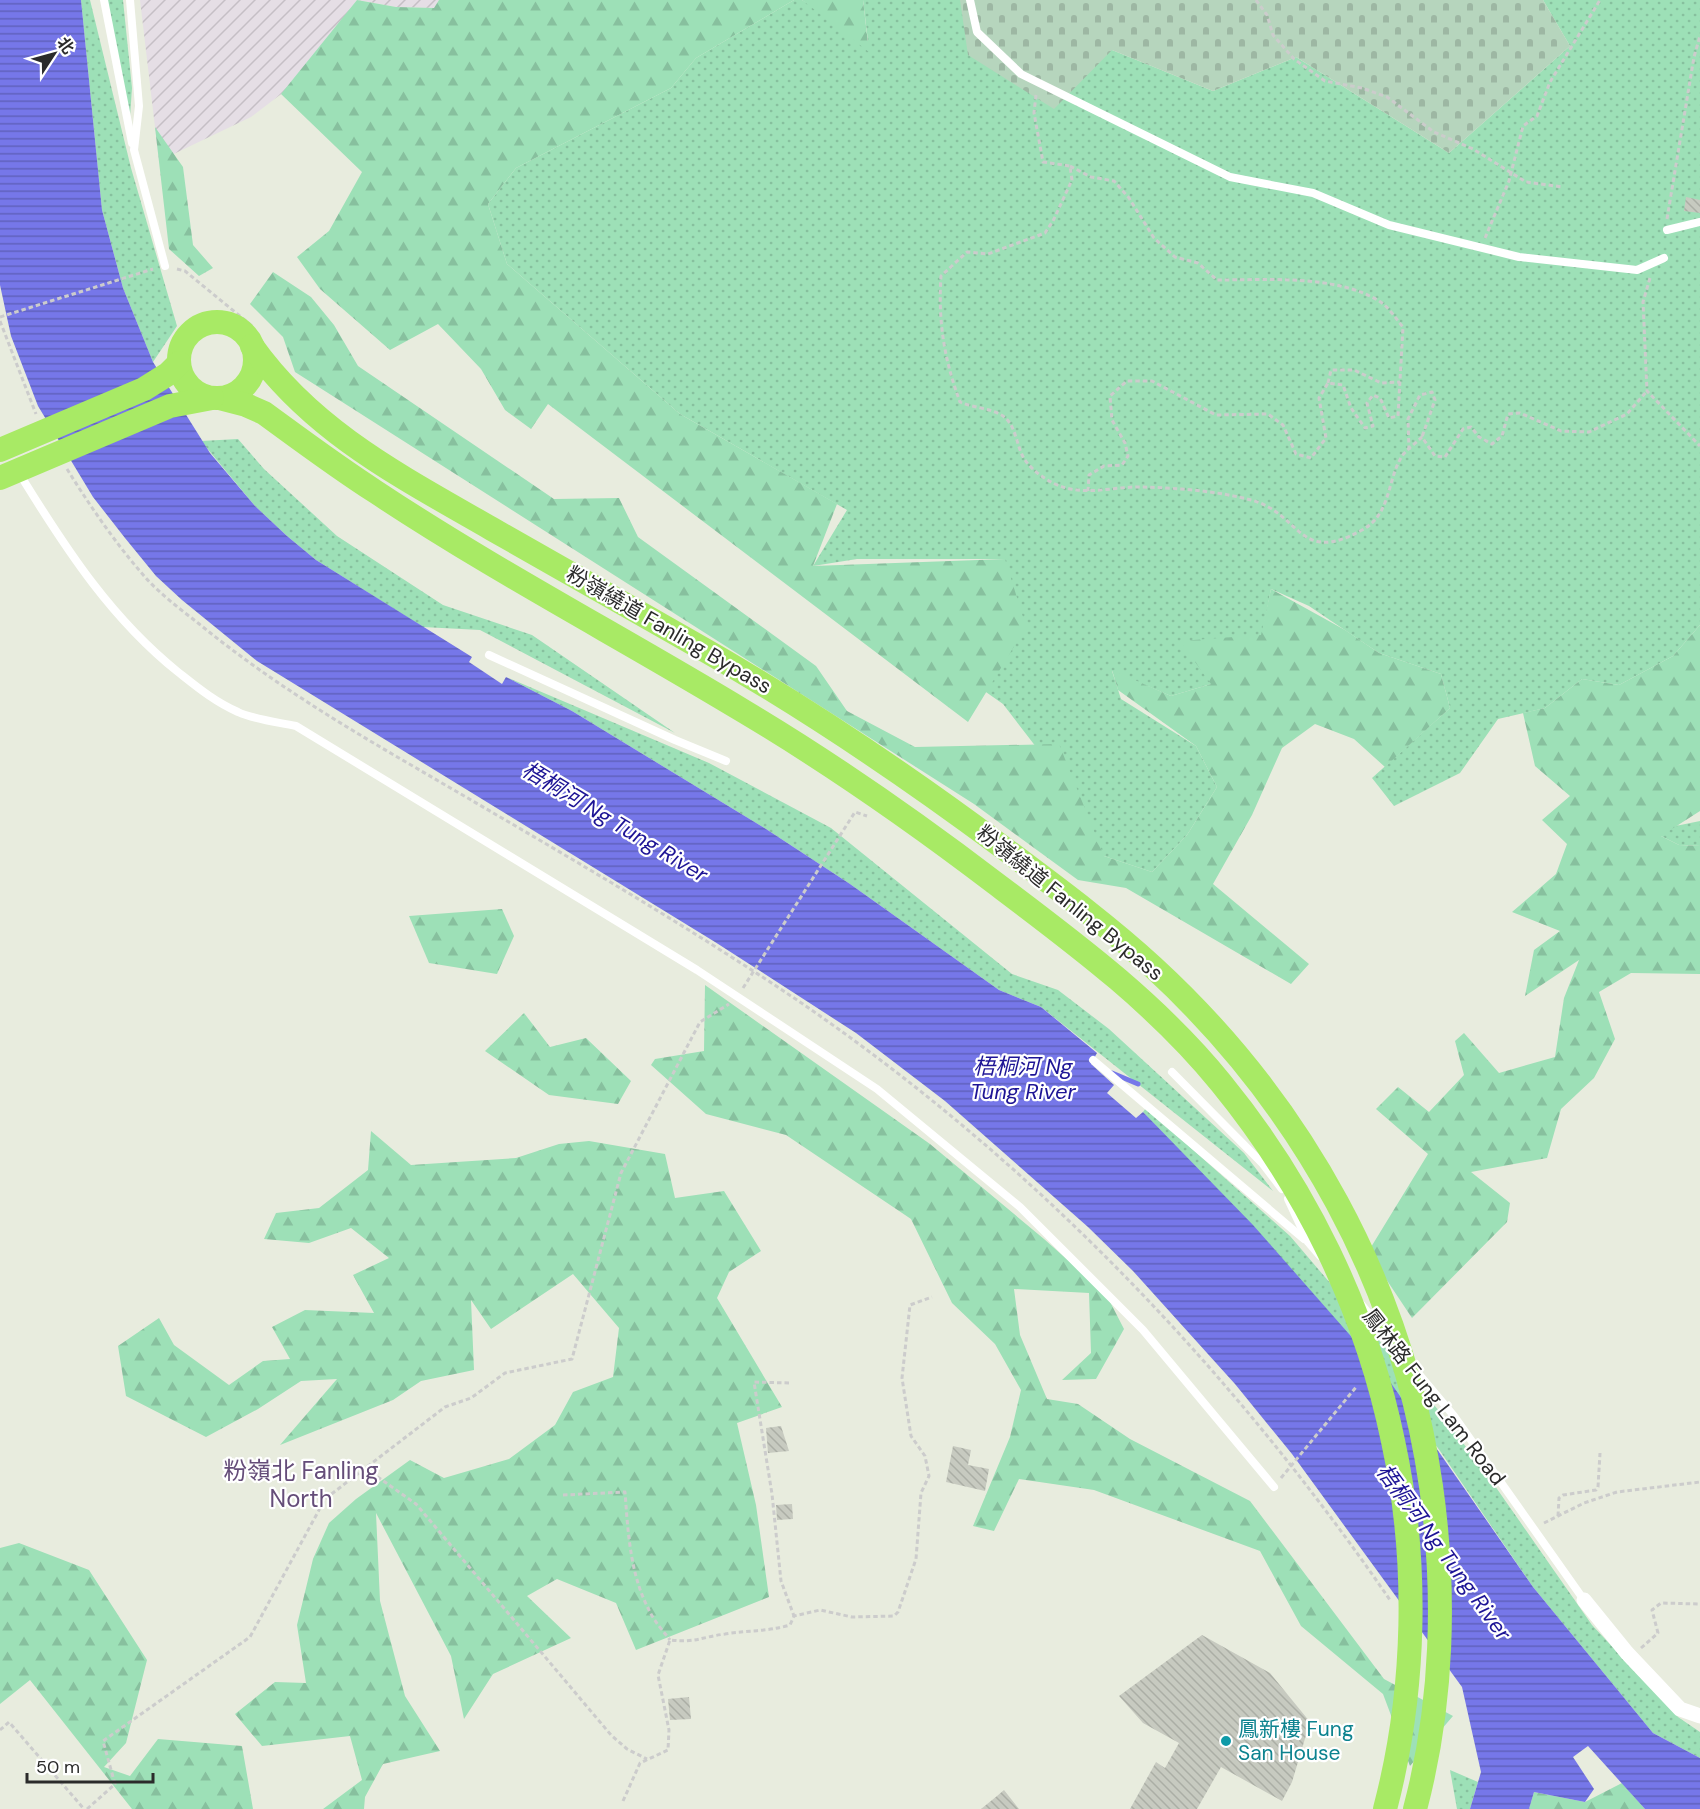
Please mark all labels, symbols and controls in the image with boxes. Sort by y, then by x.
north arrow [24,24,84,84]
text: 北 [53,33,79,58]
street label: 粉嶺繞道 Fanling Bypass [561,560,777,700]
water label: 梧桐河 Ng Tung River [517,755,714,889]
street label: 粉嶺繞道 Fanling Bypass [971,819,1169,987]
water label: 梧桐河 Ng Tung River [970,1052,1077,1106]
street label: 鳳林路 Fung Lam Road [1356,1303,1512,1491]
district label: 粉嶺北 Fanling North [223,1455,379,1514]
water label: 梧桐河 Ng Tung River [1370,1458,1518,1647]
place label: 鳳新樓 Fung San House [1238,1715,1354,1767]
marker: 鳳新樓 Fung San House [1219,1734,1233,1748]
scale bar [27,1746,153,1784]
text: 50 m [36,1755,80,1779]

